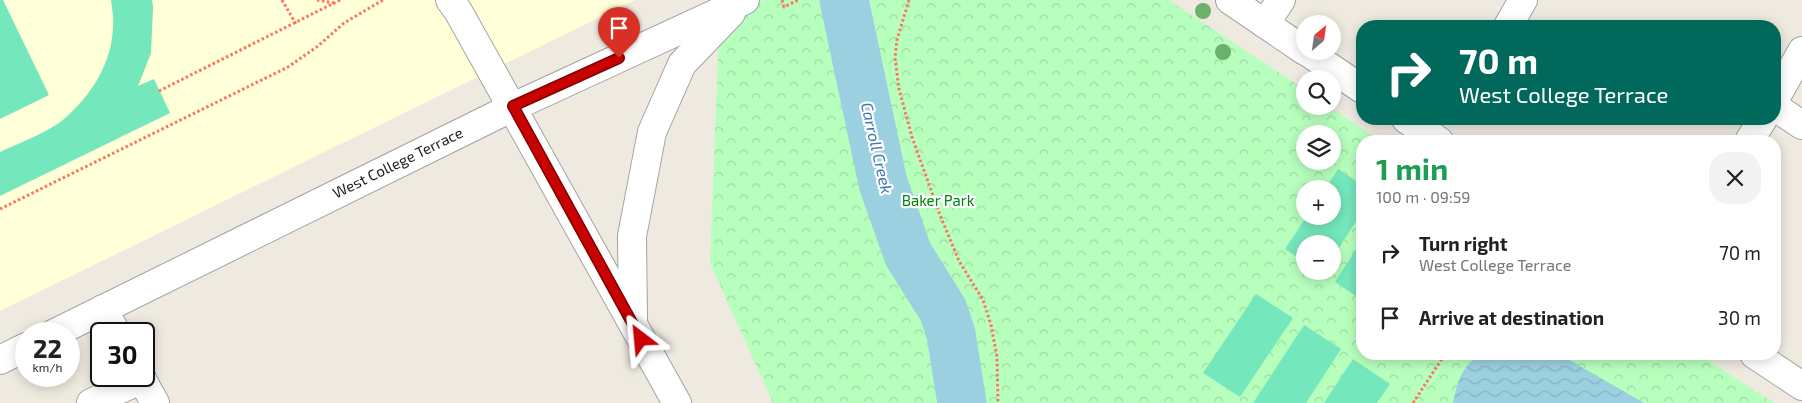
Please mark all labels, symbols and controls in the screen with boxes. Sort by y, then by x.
pin [598,7,640,58]
icon: arrive [605,14,633,42]
north arrow [1296,15,1341,60]
map controls [1296,15,1341,280]
text: 70 m [1459,39,1538,81]
icon: right [1376,40,1441,105]
button: search [1296,70,1341,115]
text: West College Terrace [1459,81,1668,107]
water label: Carroll Creek [858,100,897,195]
street label: West College Terrace [329,123,466,201]
button: layers [1296,125,1341,170]
text: 1 min [1376,150,1448,186]
button: close [1709,152,1761,204]
button: + [1296,180,1341,225]
text: 100 m · 09:59 [1376,187,1470,206]
park label: Baker Park [902,191,975,209]
text: Turn right [1419,232,1507,255]
button: − [1296,235,1341,280]
icon: right [1376,239,1404,267]
text: 70 m [1719,241,1761,264]
text: West College Terrace [1419,255,1571,274]
icon: arrive [1376,304,1404,332]
text: Arrive at destination [1419,306,1604,329]
text: 30 m [1718,306,1761,329]
position arrow [614,312,666,364]
speed limit sign: 30 [90,322,155,387]
text: 22 [33,333,62,363]
text: km/h [33,360,62,374]

